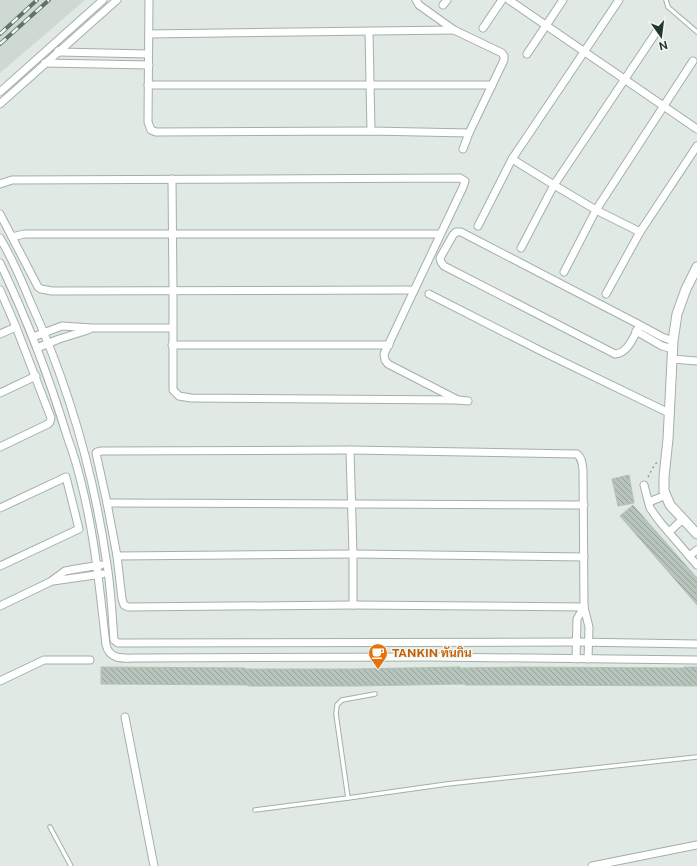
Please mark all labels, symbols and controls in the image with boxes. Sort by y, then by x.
north arrow [641,16,681,56]
text: N [658,39,669,53]
cafe icon: TANKIN ทันกิน [367,642,389,670]
place label: TANKIN ทันกิน [392,646,472,660]

